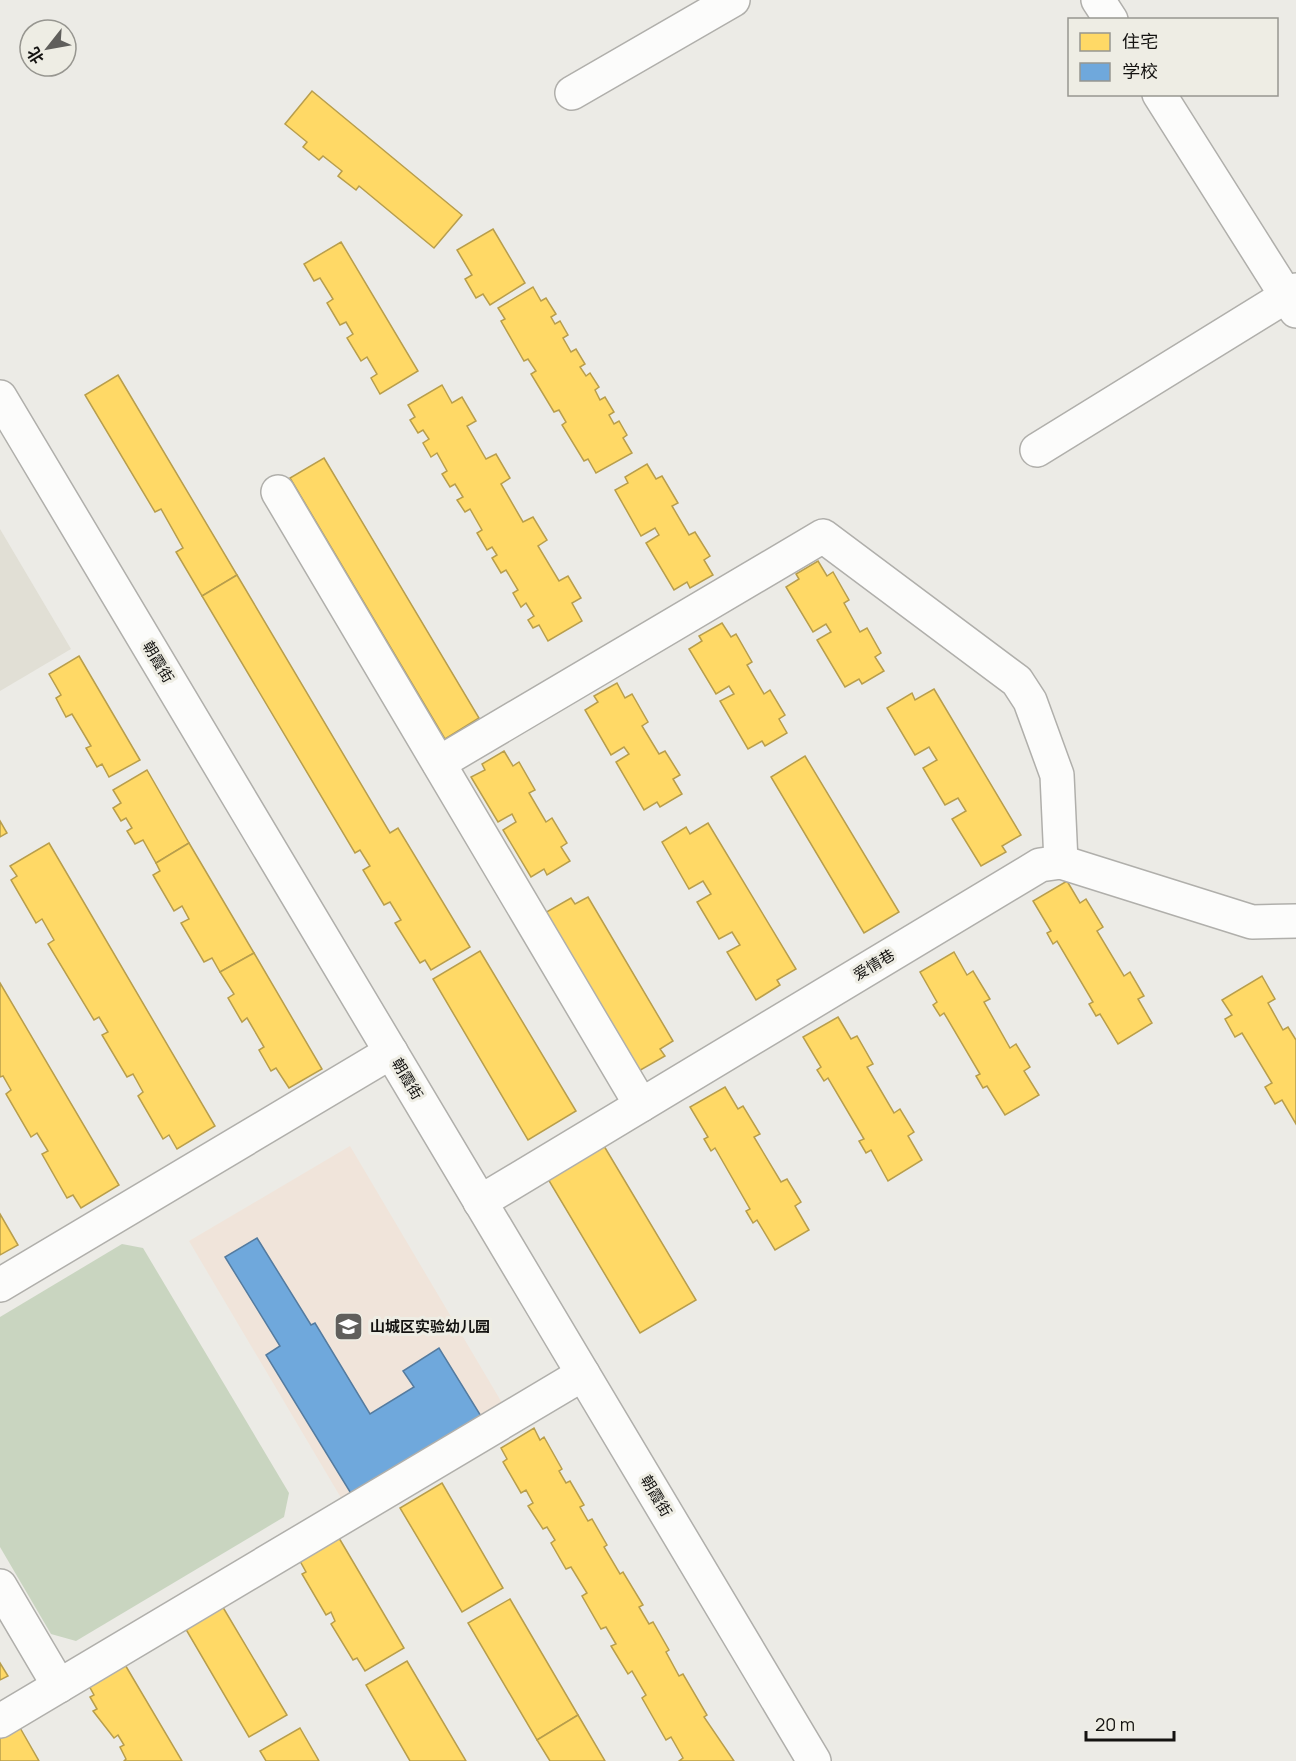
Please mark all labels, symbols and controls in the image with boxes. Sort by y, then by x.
north arrow [18,18,78,78]
legend [1068,18,1278,96]
text: 住宅 [1122,29,1158,53]
text: 北 [22,43,49,68]
text: 学校 [1122,59,1158,83]
street label: 朝霞街 [138,637,179,686]
street label: 爱情巷 [849,944,898,985]
street label: 朝霞街 [387,1054,428,1103]
school or university icon: 山城区实验幼儿园 [333,1311,365,1343]
place label: 山城区实验幼儿园 [370,1316,490,1337]
street label: 朝霞街 [636,1471,677,1520]
scale bar [1086,1704,1174,1742]
text: 20 m [1095,1712,1135,1736]

